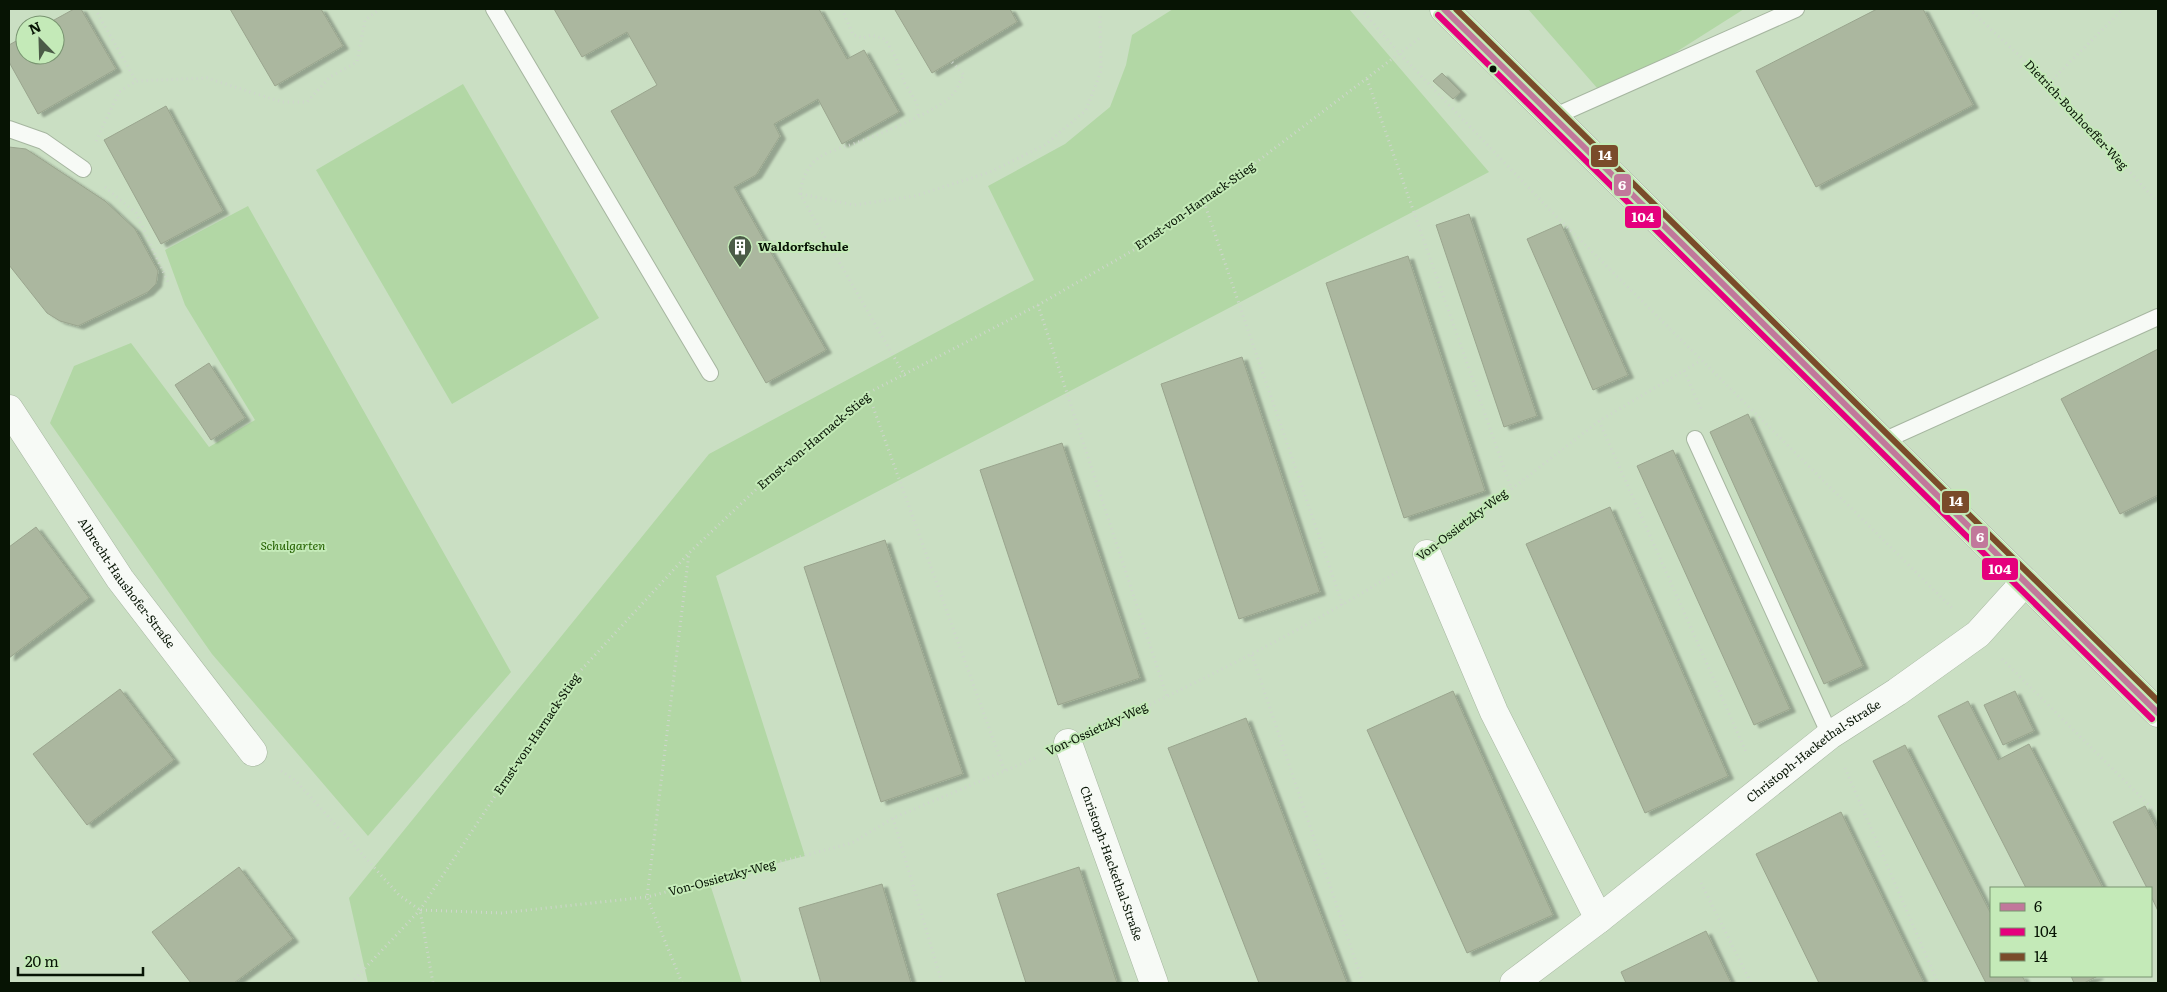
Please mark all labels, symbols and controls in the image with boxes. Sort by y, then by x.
north arrow [15,15,65,65]
text: N [25,16,44,39]
street label: Dietrich-Bonhoeffer-Weg [2021,55,2133,174]
unlabelled marker [1488,64,1498,74]
line badge: 14 [1590,144,1619,168]
text: 14 [1598,144,1612,164]
street label: Ernst-von-Harnack-Stieg [1131,157,1259,254]
line badge: 6 [1613,173,1632,197]
text: 6 [1618,174,1626,194]
line badge: 104 [1624,205,1662,229]
text: 104 [1632,206,1655,226]
building icon: Waldorfschule [727,234,753,268]
place label: Waldorfschule [758,237,849,255]
street label: Ernst-von-Harnack-Stieg [753,387,874,493]
street label: Von-Ossietzky-Weg [1412,484,1511,565]
line badge: 14 [1941,490,1970,514]
text: 14 [1949,490,1963,510]
street label: Albrecht-Haushofer-Straße [74,514,180,652]
line badge: 6 [1970,525,1989,549]
text: 6 [1976,526,1984,546]
park label: Schulgarten [261,536,325,554]
line badge: 104 [1981,557,2019,581]
text: 104 [1989,558,2012,578]
street label: Ernst-von-Harnack-Stieg [489,669,584,798]
street label: Christoph-Hackethal-Straße [1742,695,1884,806]
street label: Von-Ossietzky-Weg [1043,697,1151,760]
street label: Christoph-Hackethal-Straße [1076,783,1148,943]
street label: Von-Ossietzky-Weg [666,854,778,900]
legend [1990,887,2152,977]
text: 6 [2034,894,2042,917]
text: 104 [2034,919,2057,942]
scale bar [18,944,142,976]
text: 14 [2034,944,2048,967]
text: 20 m [25,949,59,972]

